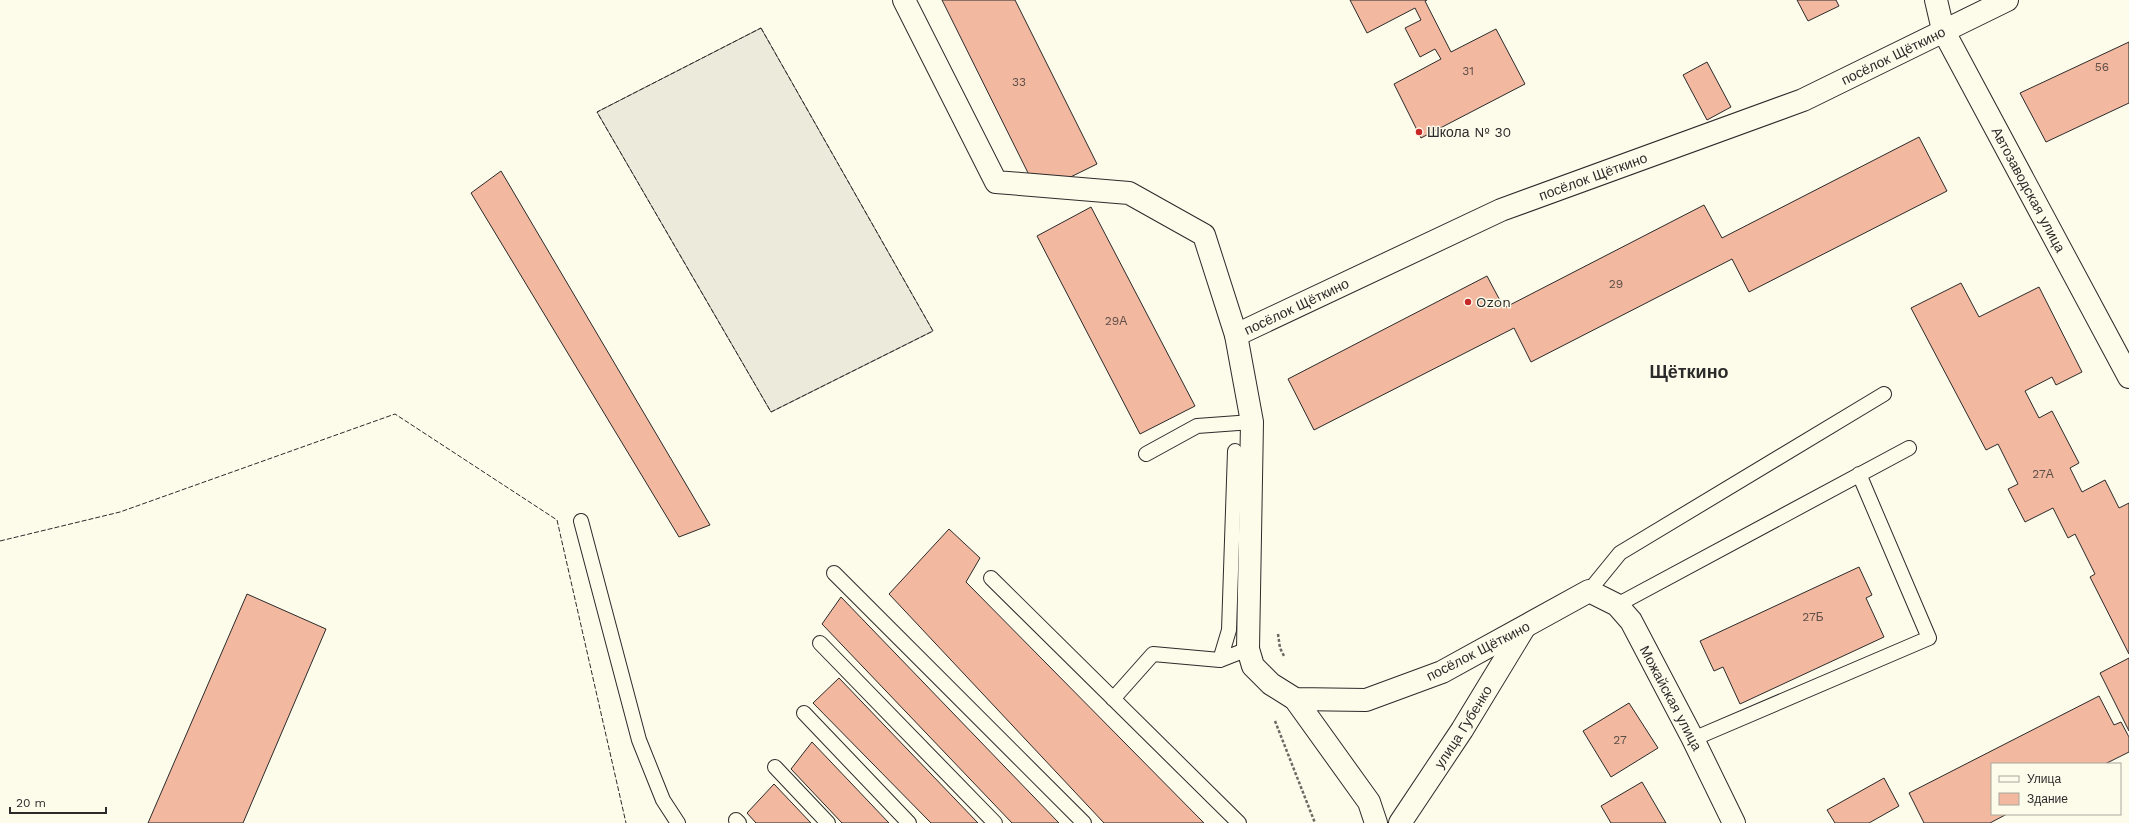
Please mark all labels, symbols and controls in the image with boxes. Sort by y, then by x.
street label: посёлок Щёткино [1838,23,1948,88]
house number: 56 [2095,60,2109,74]
house number: 31 [1462,64,1474,78]
house number: 33 [1012,75,1026,89]
place label: Школа № 30 [1427,124,1511,140]
street label: Автозаводская улица [1989,124,2069,255]
marker: Школа № 30 [1414,127,1424,137]
street label: посёлок Щёткино [1537,149,1649,204]
street label: посёлок Щёткино [1241,275,1352,338]
house number: 29 [1609,277,1623,291]
place label: Ozon [1476,294,1511,310]
marker: Ozon [1463,297,1473,307]
house number: 29А [1105,314,1127,328]
district label: Щёткино [1649,361,1729,382]
house number: 27А [2032,467,2054,481]
house number: 27Б [1802,610,1824,624]
street label: посёлок Щёткино [1424,618,1533,684]
street label: Можайская улица [1637,643,1706,753]
street label: улица Губенко [1431,682,1495,771]
house number: 27 [1613,733,1627,747]
legend [1991,763,2121,815]
text: Улица [2027,772,2061,786]
scale bar [10,789,106,815]
text: Здание [2027,792,2068,806]
text: 20 m [16,796,46,810]

